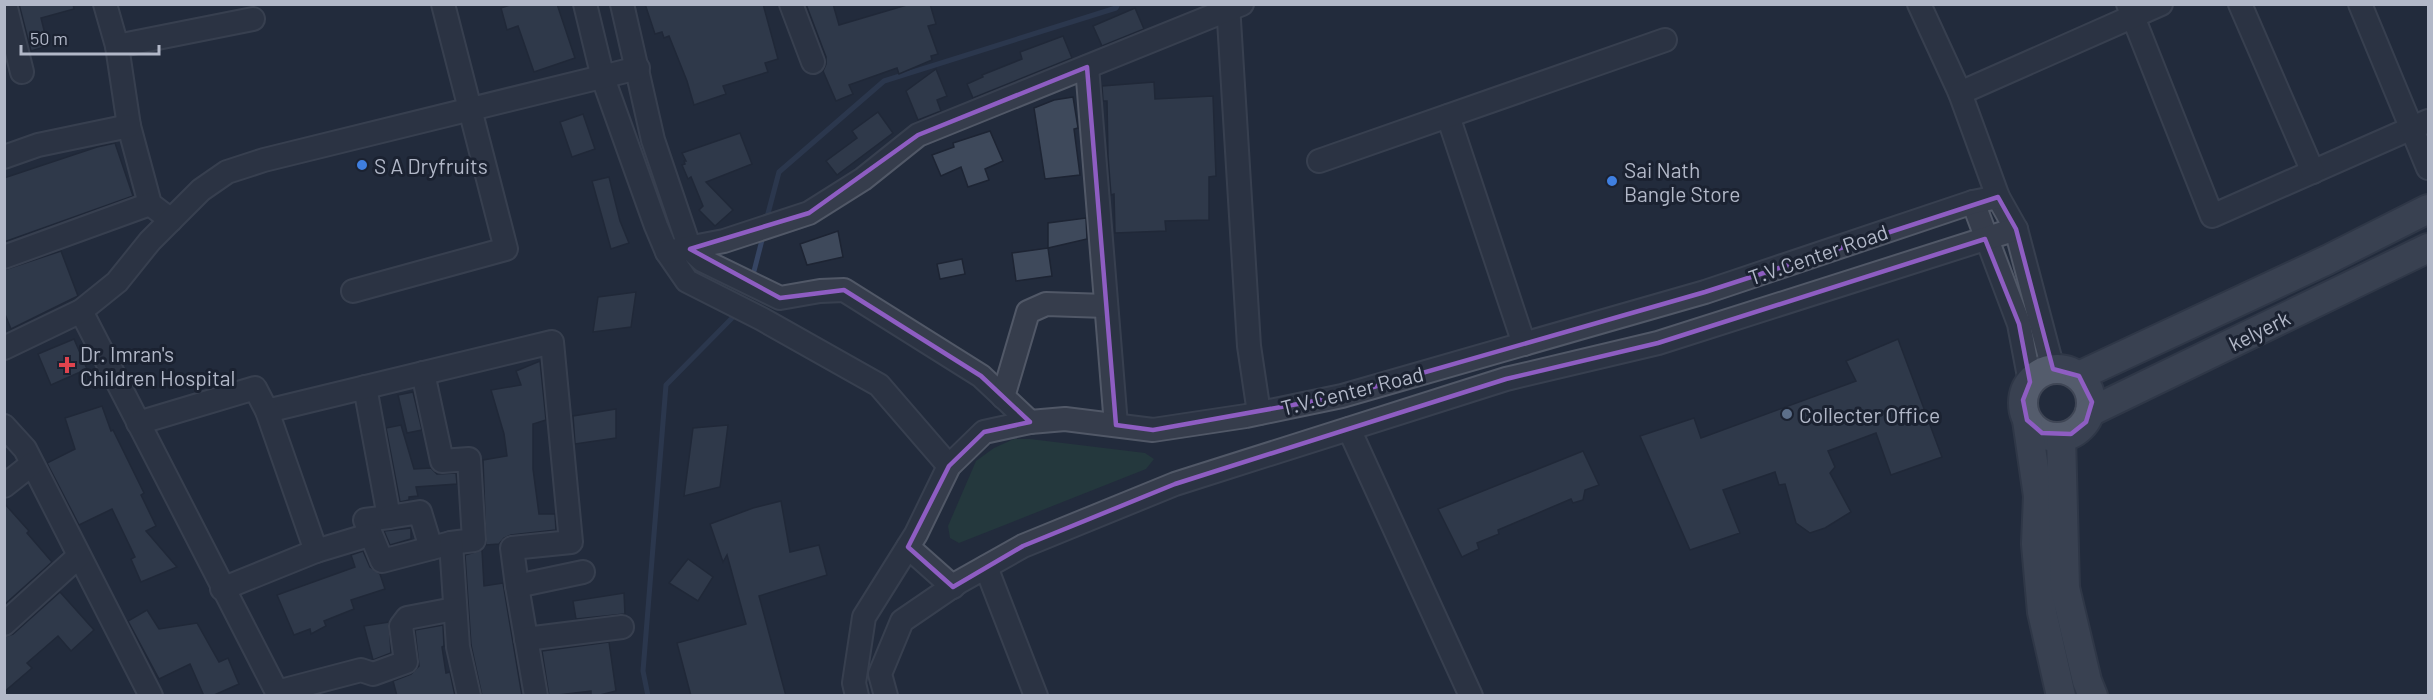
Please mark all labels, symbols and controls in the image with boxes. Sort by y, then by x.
scale bar [21,18,159,56]
text: 50 m [30,27,68,49]
place label: S A Dryfruits [374,153,488,178]
place label: Sai Nath Bangle Store [1624,157,1740,206]
marker: S A Dryfruits [355,158,369,172]
marker: Sai Nath Bangle Store [1605,174,1619,188]
street label: T.V.Center Road [1745,218,1891,290]
street label: kelyerk [2224,305,2294,355]
place label: Dr. Imran's Children Hospital [80,341,235,390]
marker: Dr. Imran's Children Hospital [58,356,76,374]
street label: T.V.Center Road [1278,360,1426,420]
place label: Collecter Office [1799,402,1940,427]
marker: Collecter Office [1780,407,1794,421]

